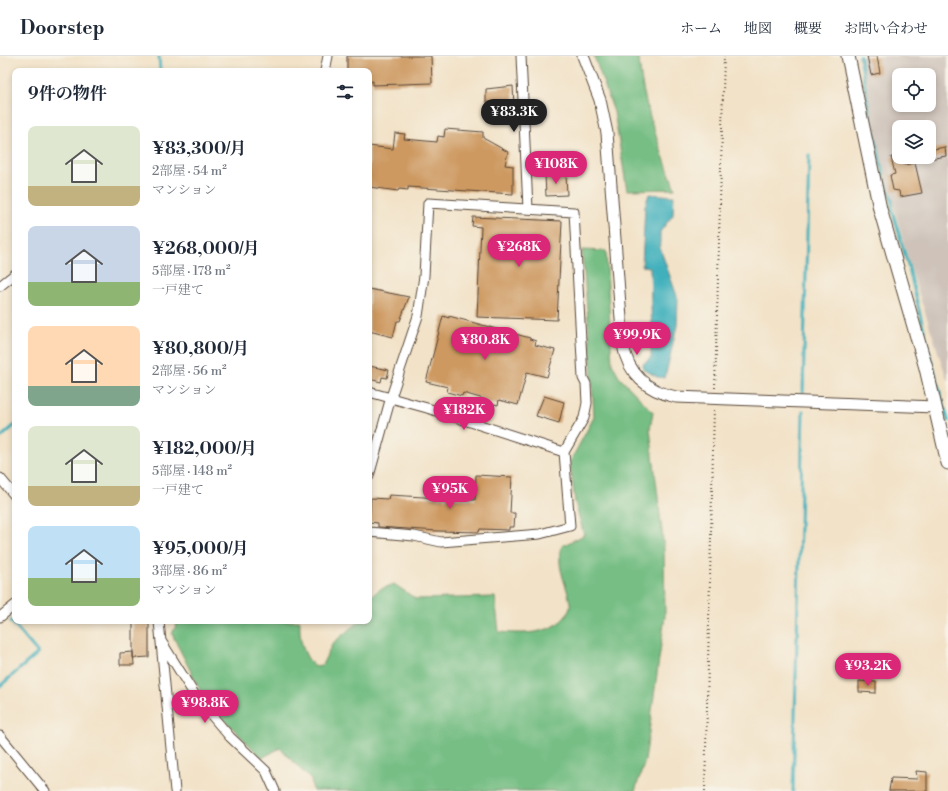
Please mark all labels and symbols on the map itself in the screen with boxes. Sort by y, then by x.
pin: ¥83.3K [481,99,547,133]
pin: ¥108K [528,151,584,185]
pin: ¥268K [491,234,547,268]
pin: ¥99.9K [604,322,670,356]
pin: ¥80.8K [452,327,518,361]
pin: ¥182K [436,397,492,431]
pin: ¥95K [426,476,474,510]
pin: ¥93.2K [835,653,901,687]
pin: ¥98.8K [172,690,238,724]

